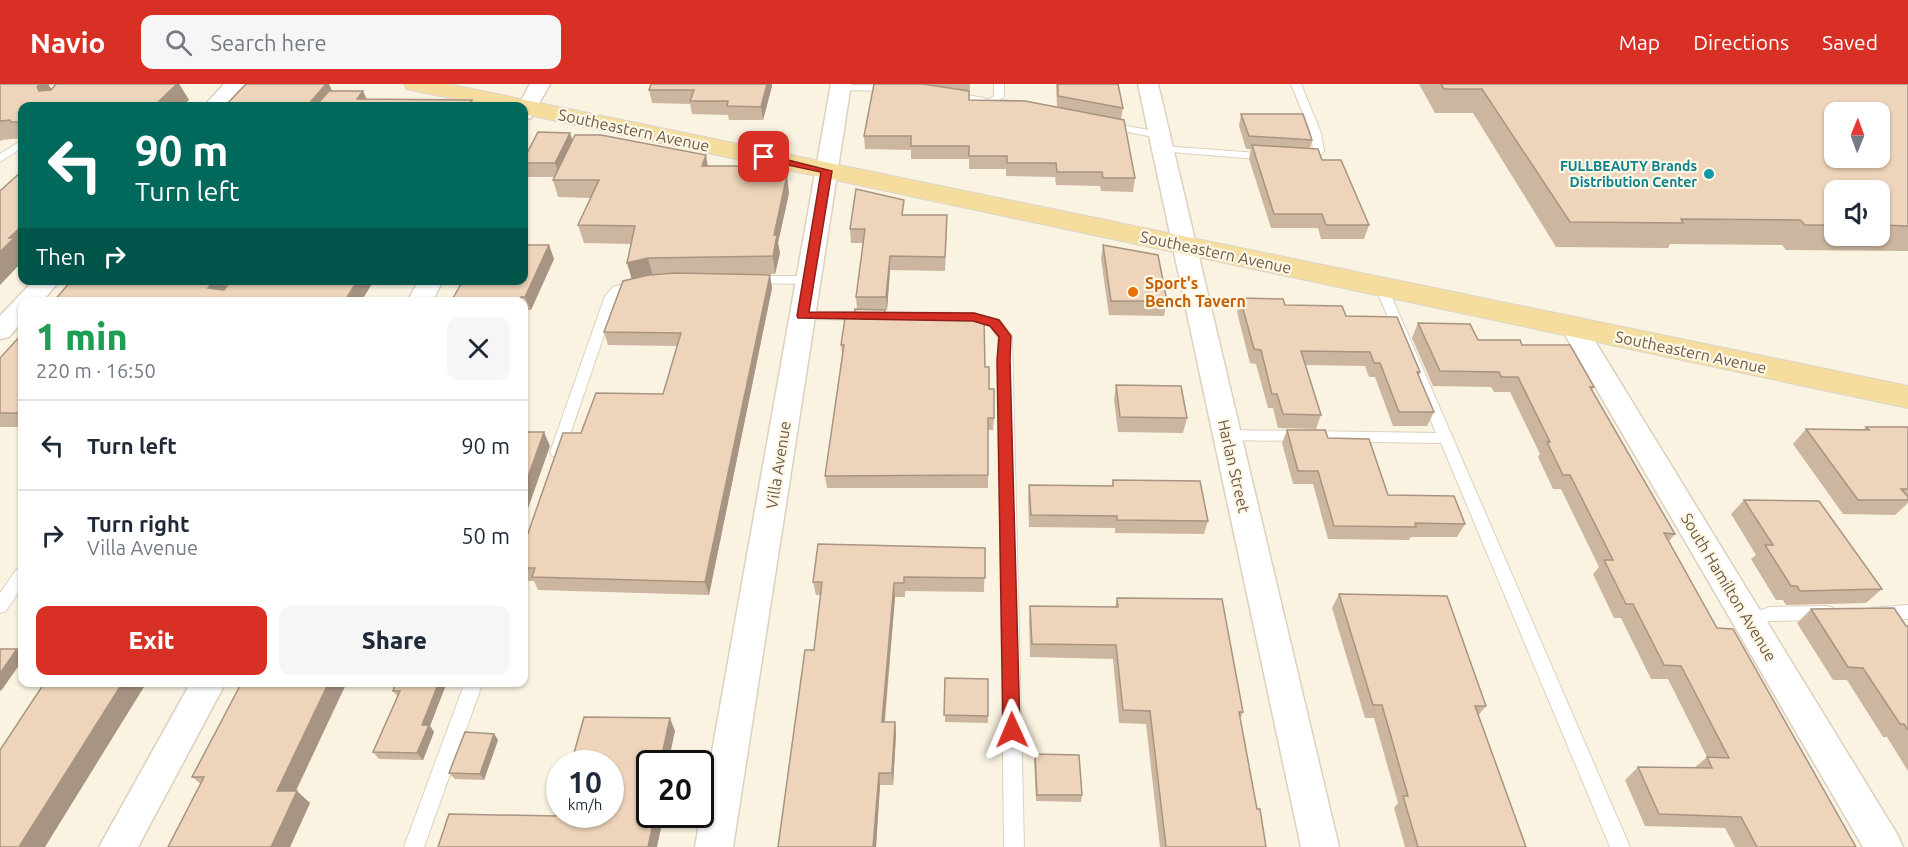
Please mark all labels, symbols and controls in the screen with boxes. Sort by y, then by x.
search box [141,15,561,69]
icon: search [162,26,195,59]
text: Navio [30,27,105,58]
text: Search here [210,30,327,55]
text: Map [1619,30,1660,54]
text: Directions [1693,30,1789,54]
text: Saved [1822,30,1878,54]
north arrow [1824,102,1890,168]
map controls [1824,102,1890,246]
street label: Southeastern Avenue [557,105,711,155]
icon: left [36,126,114,204]
text: 90 m [135,127,229,174]
pin [738,131,789,182]
icon: arrive [747,140,780,173]
place label: FULLBEAUTY Brands Distribution Center [1560,158,1697,190]
marker: FULLBEAUTY Brands Distribution Center [1702,167,1716,181]
text: Turn left [135,176,239,206]
button: sound [1824,180,1890,246]
street label: Southeastern Avenue [1139,227,1293,277]
icon: right [98,240,131,273]
text: Then [36,244,86,269]
place label: Sport's Bench Tavern [1145,274,1246,310]
marker: Sport's Bench Tavern [1126,285,1140,299]
text: 1 min [36,316,128,357]
button: close [447,317,510,380]
street label: Southeastern Avenue [1614,327,1768,377]
text: 220 m · 16:50 [36,359,156,382]
street label: Harlan Street [1215,418,1254,515]
street label: Villa Avenue [762,420,794,510]
icon: left [36,429,69,462]
text: Turn left [87,433,177,458]
text: 90 m [461,433,510,458]
street label: South Hamilton Avenue [1678,510,1780,664]
text: Turn right [87,511,189,536]
icon: right [36,519,69,552]
text: 50 m [461,523,510,548]
text: Villa Avenue [87,536,198,559]
button: Exit [36,606,267,675]
button: Share [279,606,510,675]
position arrow [980,698,1044,762]
speed limit sign: 20 [636,750,714,828]
text: 10 [568,765,602,799]
text: km/h [568,796,602,813]

